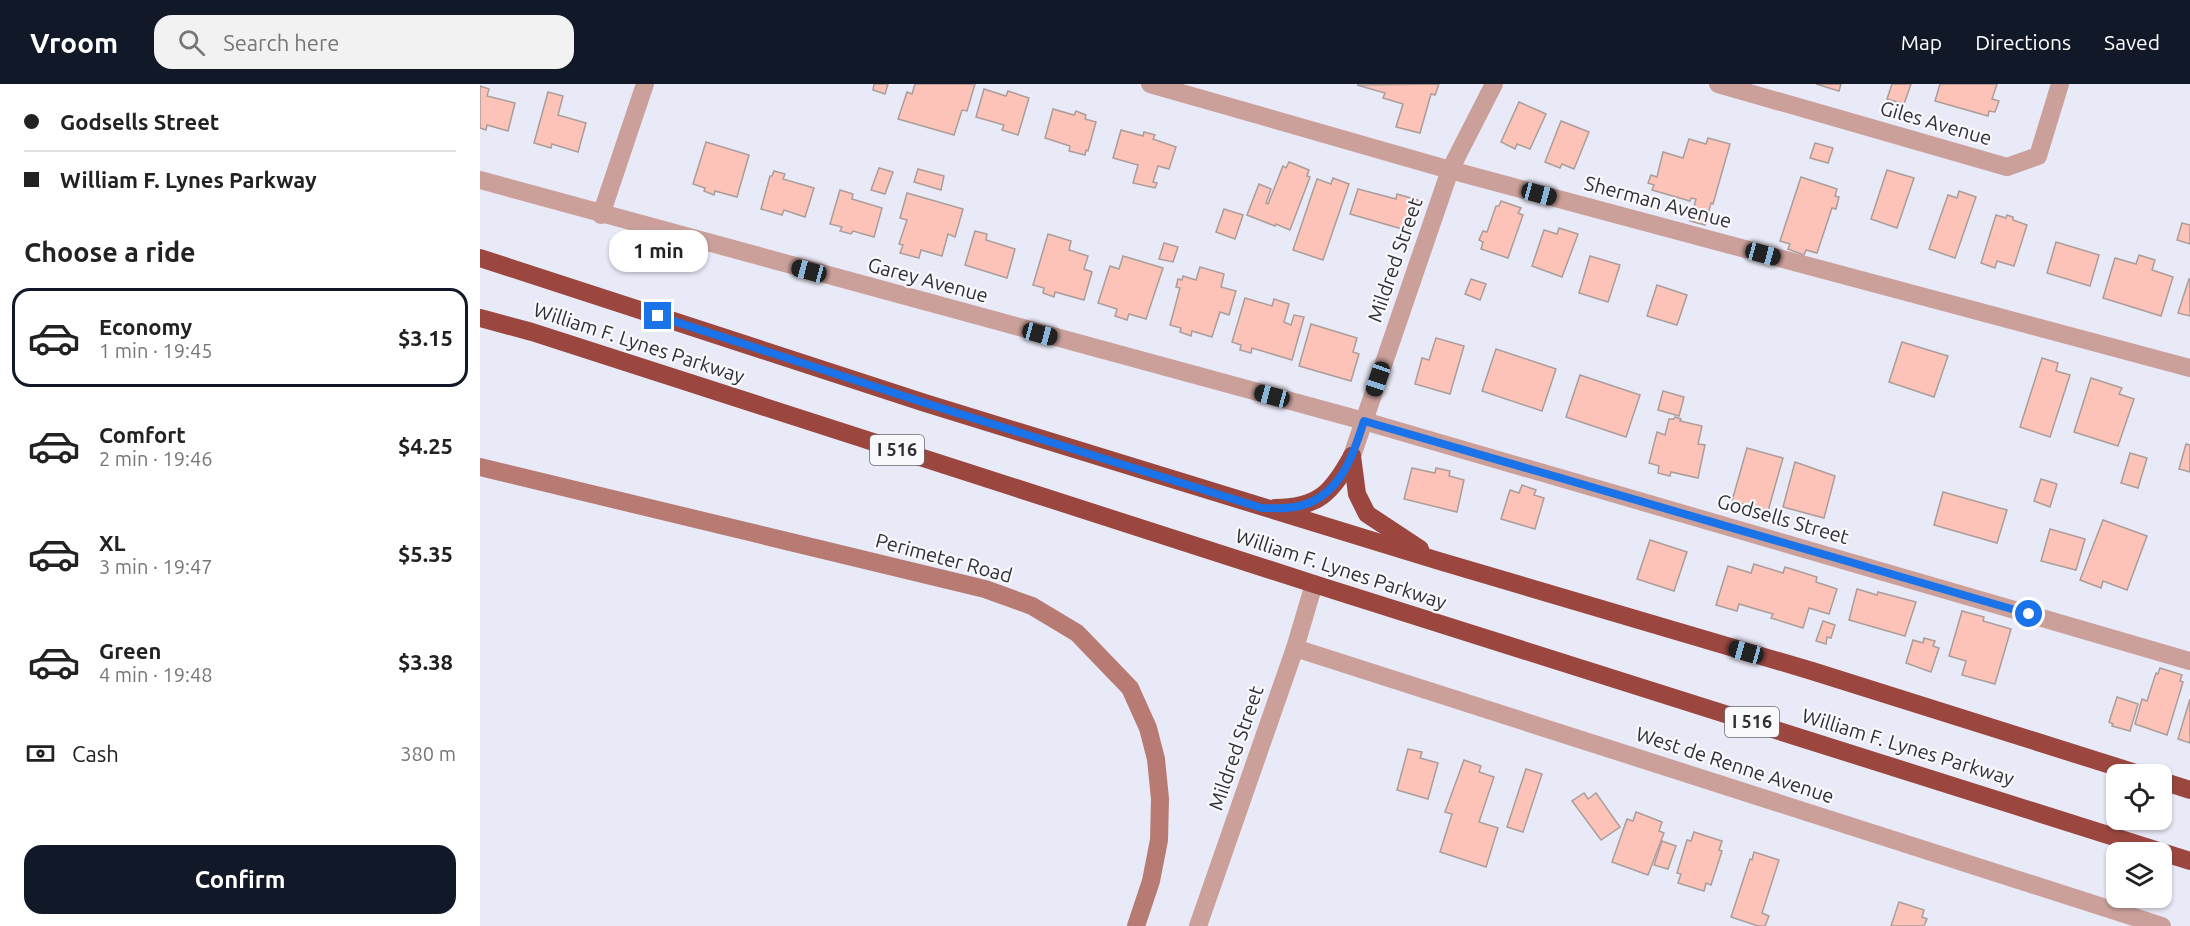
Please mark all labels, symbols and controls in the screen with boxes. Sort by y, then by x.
search box [154,15,574,69]
icon: search [175,26,208,59]
text: Vroom [30,27,118,58]
text: Search here [223,30,339,55]
text: Map [1901,30,1942,54]
text: Directions [1975,30,2071,54]
text: Saved [2104,30,2160,54]
street label: Giles Avenue [1878,96,1995,149]
text: Godsells Street [60,109,219,134]
text: William F. Lynes Parkway [60,167,317,192]
street label: Sherman Avenue [1582,171,1734,232]
car [1519,181,1559,207]
street label: Mildred Street [1363,195,1427,325]
callout: 1 min [608,229,708,271]
text: Choose a ride [24,237,196,267]
text: 1 min [633,239,684,262]
car [1743,241,1783,267]
street label: Garey Avenue [865,252,991,307]
car [789,258,829,284]
street label: William F. Lynes Parkway [531,297,748,388]
route end [644,302,671,329]
icon: car [27,311,81,365]
text: Economy [99,314,192,339]
car [1020,321,1060,347]
text: $3.15 [398,325,453,350]
text: 1 min · 19:45 [99,339,213,362]
car [1364,359,1392,399]
car [1252,383,1292,409]
icon: car [27,419,81,473]
text: Comfort [99,422,186,447]
text: $4.25 [398,433,453,458]
road number: I 516 [870,435,924,465]
text: 2 min · 19:46 [99,447,213,470]
street label: Godsells Street [1715,489,1852,548]
street label: William F. Lynes Parkway [1233,523,1450,614]
icon: car [27,527,81,581]
street label: Perimeter Road [873,528,1015,587]
text: XL [99,530,126,555]
text: $5.35 [398,541,453,566]
text: 3 min · 19:47 [99,555,213,578]
route start [2015,600,2042,627]
icon: car [27,635,81,689]
text: Green [99,638,161,663]
car [1726,638,1766,666]
text: $3.38 [398,649,453,674]
text: 4 min · 19:48 [99,663,213,686]
street label: Mildred Street [1204,683,1268,813]
street label: William F. Lynes Parkway [1799,703,2017,790]
road number: I 516 [1725,707,1779,737]
street label: West de Renne Avenue [1633,722,1837,807]
icon: cash [24,737,57,770]
text: Cash [72,741,119,766]
text: 380 m [400,742,456,765]
map controls [2106,764,2172,908]
button: locate [2106,764,2172,830]
button: layers [2106,842,2172,908]
button: Confirm [24,845,456,914]

